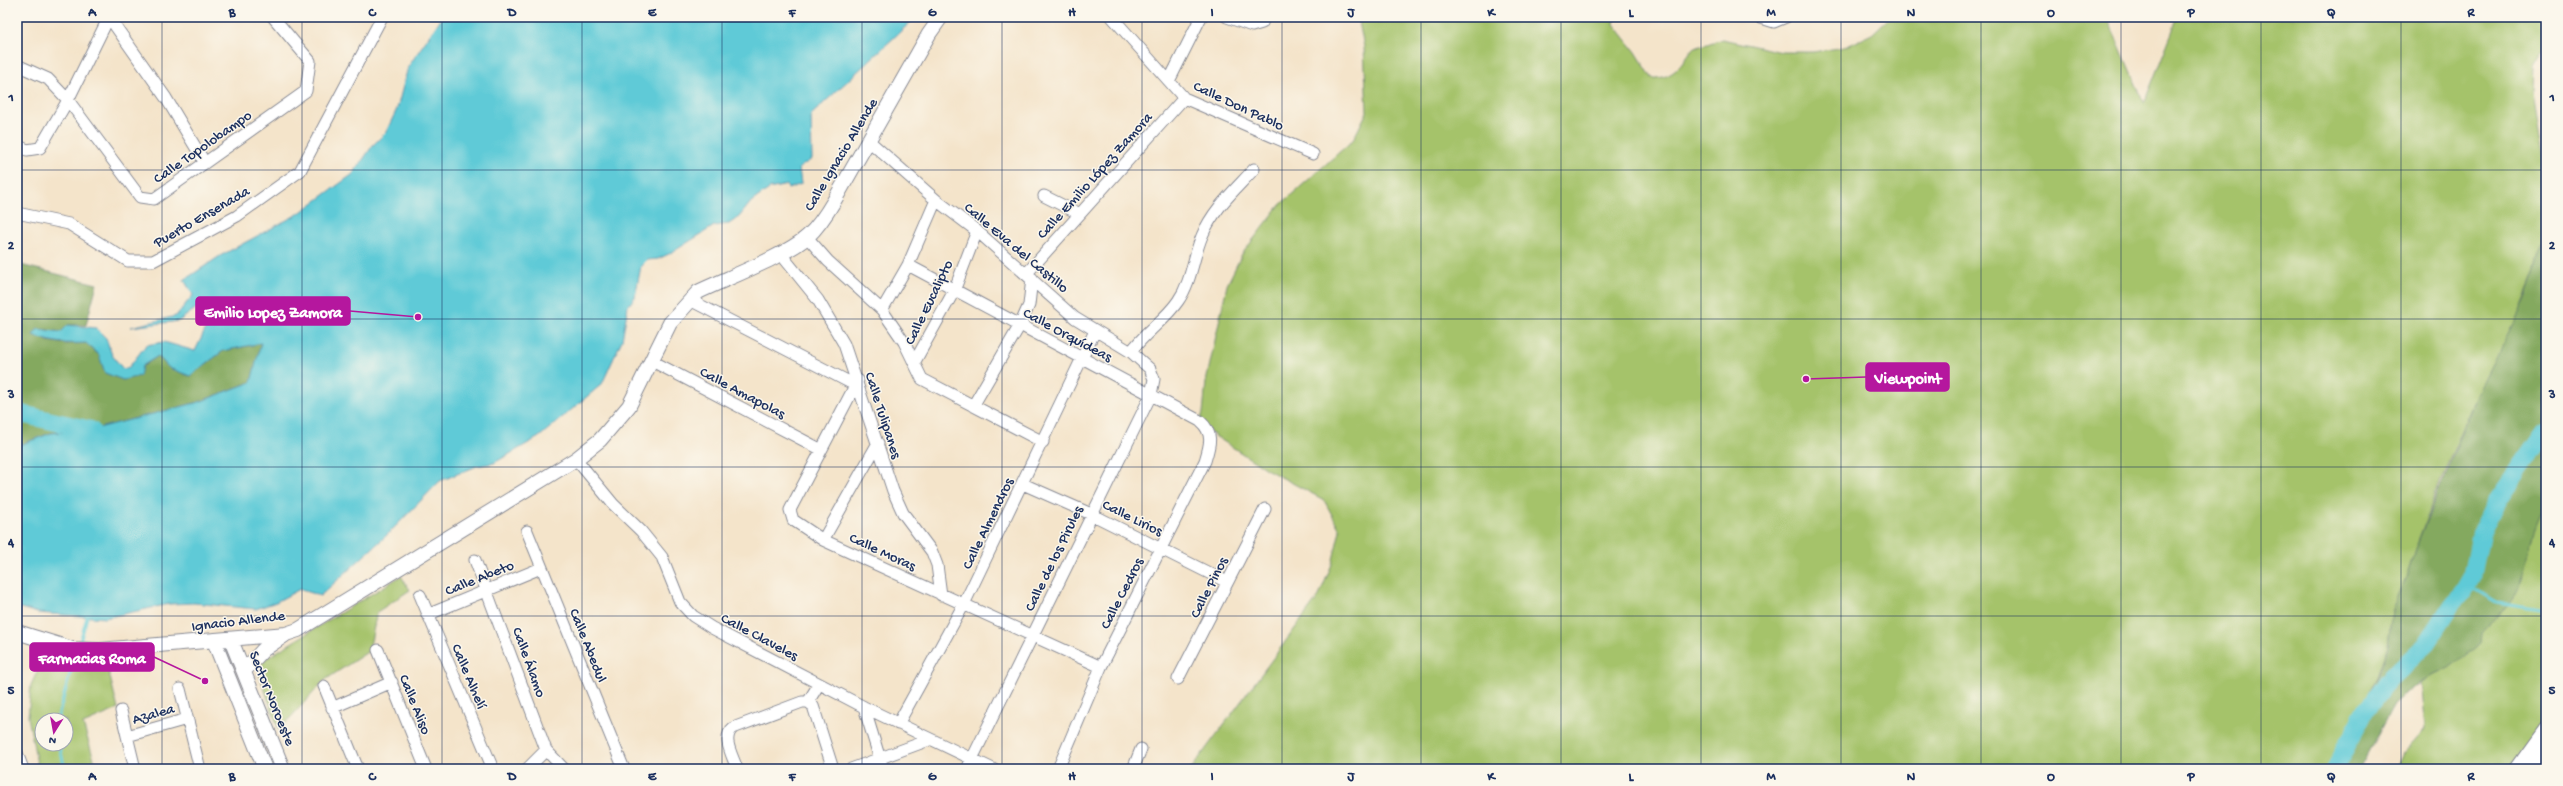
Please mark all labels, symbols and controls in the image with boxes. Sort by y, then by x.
text: A [87,6,97,21]
text: B [228,6,237,21]
text: C [367,6,377,21]
text: D [507,6,517,21]
text: E [648,6,657,21]
text: F [788,6,797,21]
text: G [928,6,937,21]
text: H [1068,6,1076,21]
text: I [1210,6,1214,21]
text: J [1347,6,1356,21]
text: K [1486,6,1496,21]
text: L [1629,6,1635,21]
text: M [1766,6,1776,21]
text: N [1907,6,1916,21]
text: O [2047,6,2055,21]
text: P [2186,6,2195,21]
text: Q [2327,6,2336,21]
text: R [2467,6,2476,21]
street label: Calle Don Pablo [1190,78,1287,136]
text: 1 [7,91,14,106]
text: 1 [2548,91,2555,106]
street label: Calle Ignacio Allende [801,95,883,215]
street label: Calle Topolobampo [150,107,256,188]
street label: Calle Emilio López Zamora [1034,109,1158,243]
street label: Puerto Ensenada [150,183,254,253]
street label: Calle Eva del Castillo [960,199,1072,298]
text: 2 [8,239,15,254]
text: 2 [2549,239,2556,254]
street label: Calle Eucalipto [902,257,958,348]
callout: Emilio Lopez Zamora [196,297,350,325]
text: Emilio Lopez Zamora [204,305,343,324]
street label: Calle Orquídeas [1019,305,1115,367]
callout: Viewpoint [1866,363,1949,391]
street label: Calle Amapolas [696,364,788,424]
street label: Calle Tulipanes [860,370,905,462]
text: Viewpoint [1874,371,1943,390]
text: 3 [7,388,15,403]
text: 3 [2548,388,2556,403]
street label: Calle Almendros [959,475,1019,573]
street label: Calle Lirios [1099,496,1166,541]
street label: Calle de los Pirules [1021,503,1088,615]
street label: Calle Moras [846,530,919,576]
text: 4 [7,536,15,551]
text: 4 [2548,536,2556,551]
street label: Calle Pinos [1187,554,1233,622]
street label: Calle Cedros [1097,555,1149,633]
street label: Calle Abeto [443,557,517,601]
street label: Calle Abedul [564,606,610,685]
street label: Ignacio Allende [190,607,286,637]
street label: Calle Claveles [717,610,801,666]
street label: Calle Álamo [507,625,549,700]
street label: Calle Alhelí [446,642,490,713]
callout: Farmacias Roma [30,643,154,671]
street label: Sector Noroeste [244,649,298,749]
text: Farmacias Roma [37,651,147,670]
street label: Calle Aliso [394,672,434,738]
text: 5 [8,684,15,699]
text: 5 [2549,684,2556,699]
street label: Azalea [130,700,177,730]
north arrow [34,712,74,752]
text: N [48,733,57,746]
text: A [87,770,97,785]
text: B [228,770,237,785]
text: C [367,770,377,785]
text: D [507,770,517,785]
text: E [648,770,657,785]
text: F [788,770,797,785]
text: G [928,770,937,785]
text: H [1068,770,1076,785]
text: I [1210,770,1214,785]
text: J [1347,770,1356,785]
text: K [1486,770,1496,785]
text: L [1629,770,1635,785]
text: M [1766,770,1776,785]
text: N [1907,770,1916,785]
text: O [2047,770,2055,785]
text: P [2186,770,2195,785]
text: Q [2327,770,2336,785]
text: R [2467,770,2476,785]

